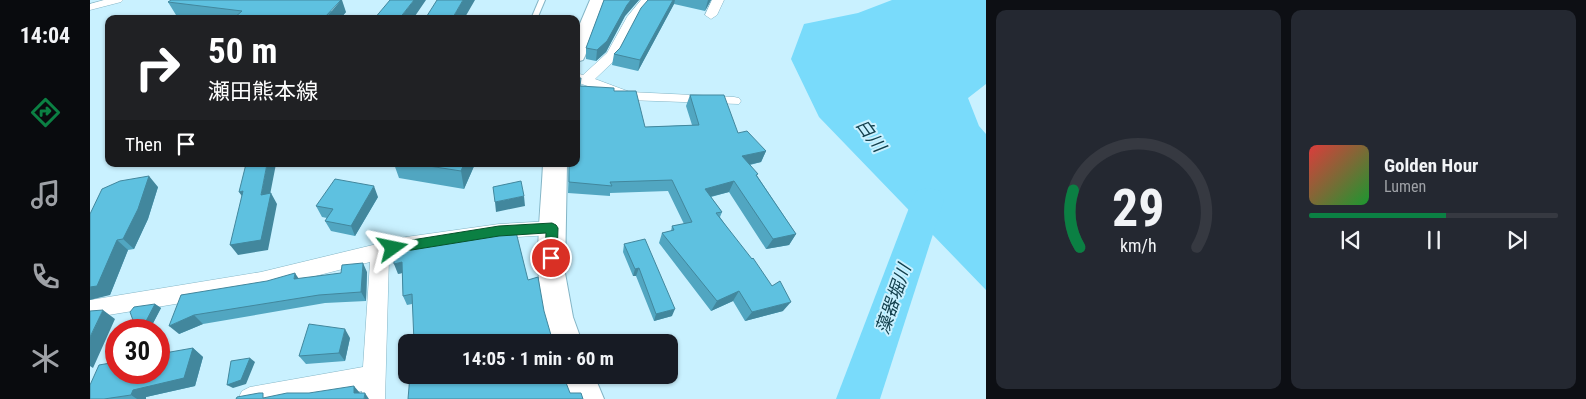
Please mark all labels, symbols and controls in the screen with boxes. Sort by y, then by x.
text: 14:04 [20,23,70,48]
text: 50 m [208,31,277,72]
icon: right [125,35,190,100]
text: 瀬田熊本線 [208,79,318,104]
icon: directions [28,95,63,130]
water label: 白川 [852,114,891,157]
icon: arrive [172,130,200,158]
text: Then [125,133,162,156]
text: Golden Hour [1384,154,1478,177]
icon: music [28,177,63,212]
text: Lumen [1384,177,1426,196]
text: 29 [1112,178,1165,239]
position arrow [366,221,418,273]
icon: previous [1337,226,1365,254]
icon: pause [1420,226,1448,254]
icon: next [1503,226,1531,254]
text: km/h [1120,235,1157,256]
pin [530,237,572,279]
icon: arrive [537,244,565,272]
icon: phone [28,259,63,294]
water label: 藻器堀川 [871,260,915,336]
speed limit sign: 30 [105,319,170,384]
icon: climate [28,341,63,376]
text: 14:05 · 1 min · 60 m [462,347,614,370]

